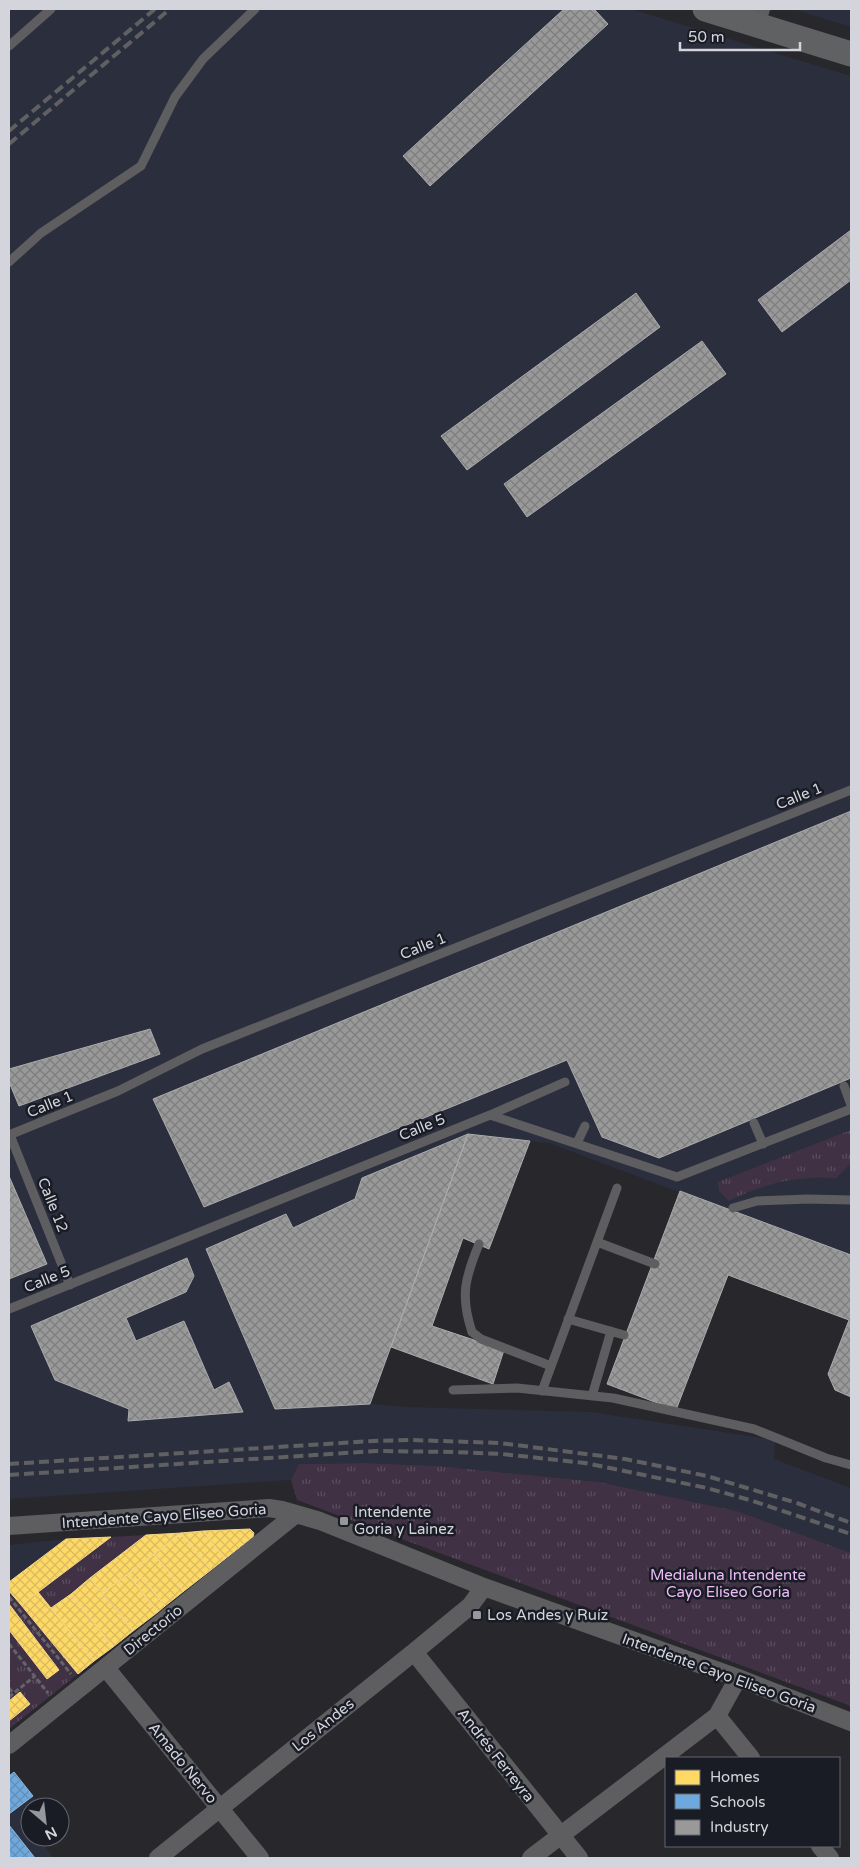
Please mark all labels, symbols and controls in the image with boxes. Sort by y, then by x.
scale bar [680,20,800,52]
text: 50 m [688,28,725,46]
street label: Calle 1 [773,779,825,813]
street label: Calle 1 [397,929,449,963]
street label: Calle 1 [24,1087,76,1121]
street label: Calle 5 [396,1110,448,1144]
street label: Calle 12 [34,1175,72,1235]
street label: Calle 5 [21,1262,73,1296]
street label: Intendente Cayo Eliseo Goria [61,1500,267,1532]
place label: Intendente Goria y Lainez [354,1503,454,1538]
marker: Intendente Goria y Lainez [338,1515,350,1527]
park label: Medialuna Intendente Cayo Eliseo Goria [650,1566,806,1601]
street label: Directorio [120,1601,186,1659]
place label: Los Andes y Ruíz [487,1606,608,1624]
marker: Los Andes y Ruíz [471,1609,483,1621]
street label: Intendente Cayo Eliseo Goria [620,1629,818,1717]
street label: Los Andes [288,1695,358,1755]
street label: Andrés Ferreyra [454,1705,538,1805]
street label: Amado Nervo [145,1719,221,1807]
legend [665,1757,840,1847]
text: Homes [710,1768,760,1786]
text: Schools [710,1793,766,1811]
north arrow [20,1797,70,1847]
text: Industry [710,1818,769,1836]
text: N [42,1823,60,1843]

